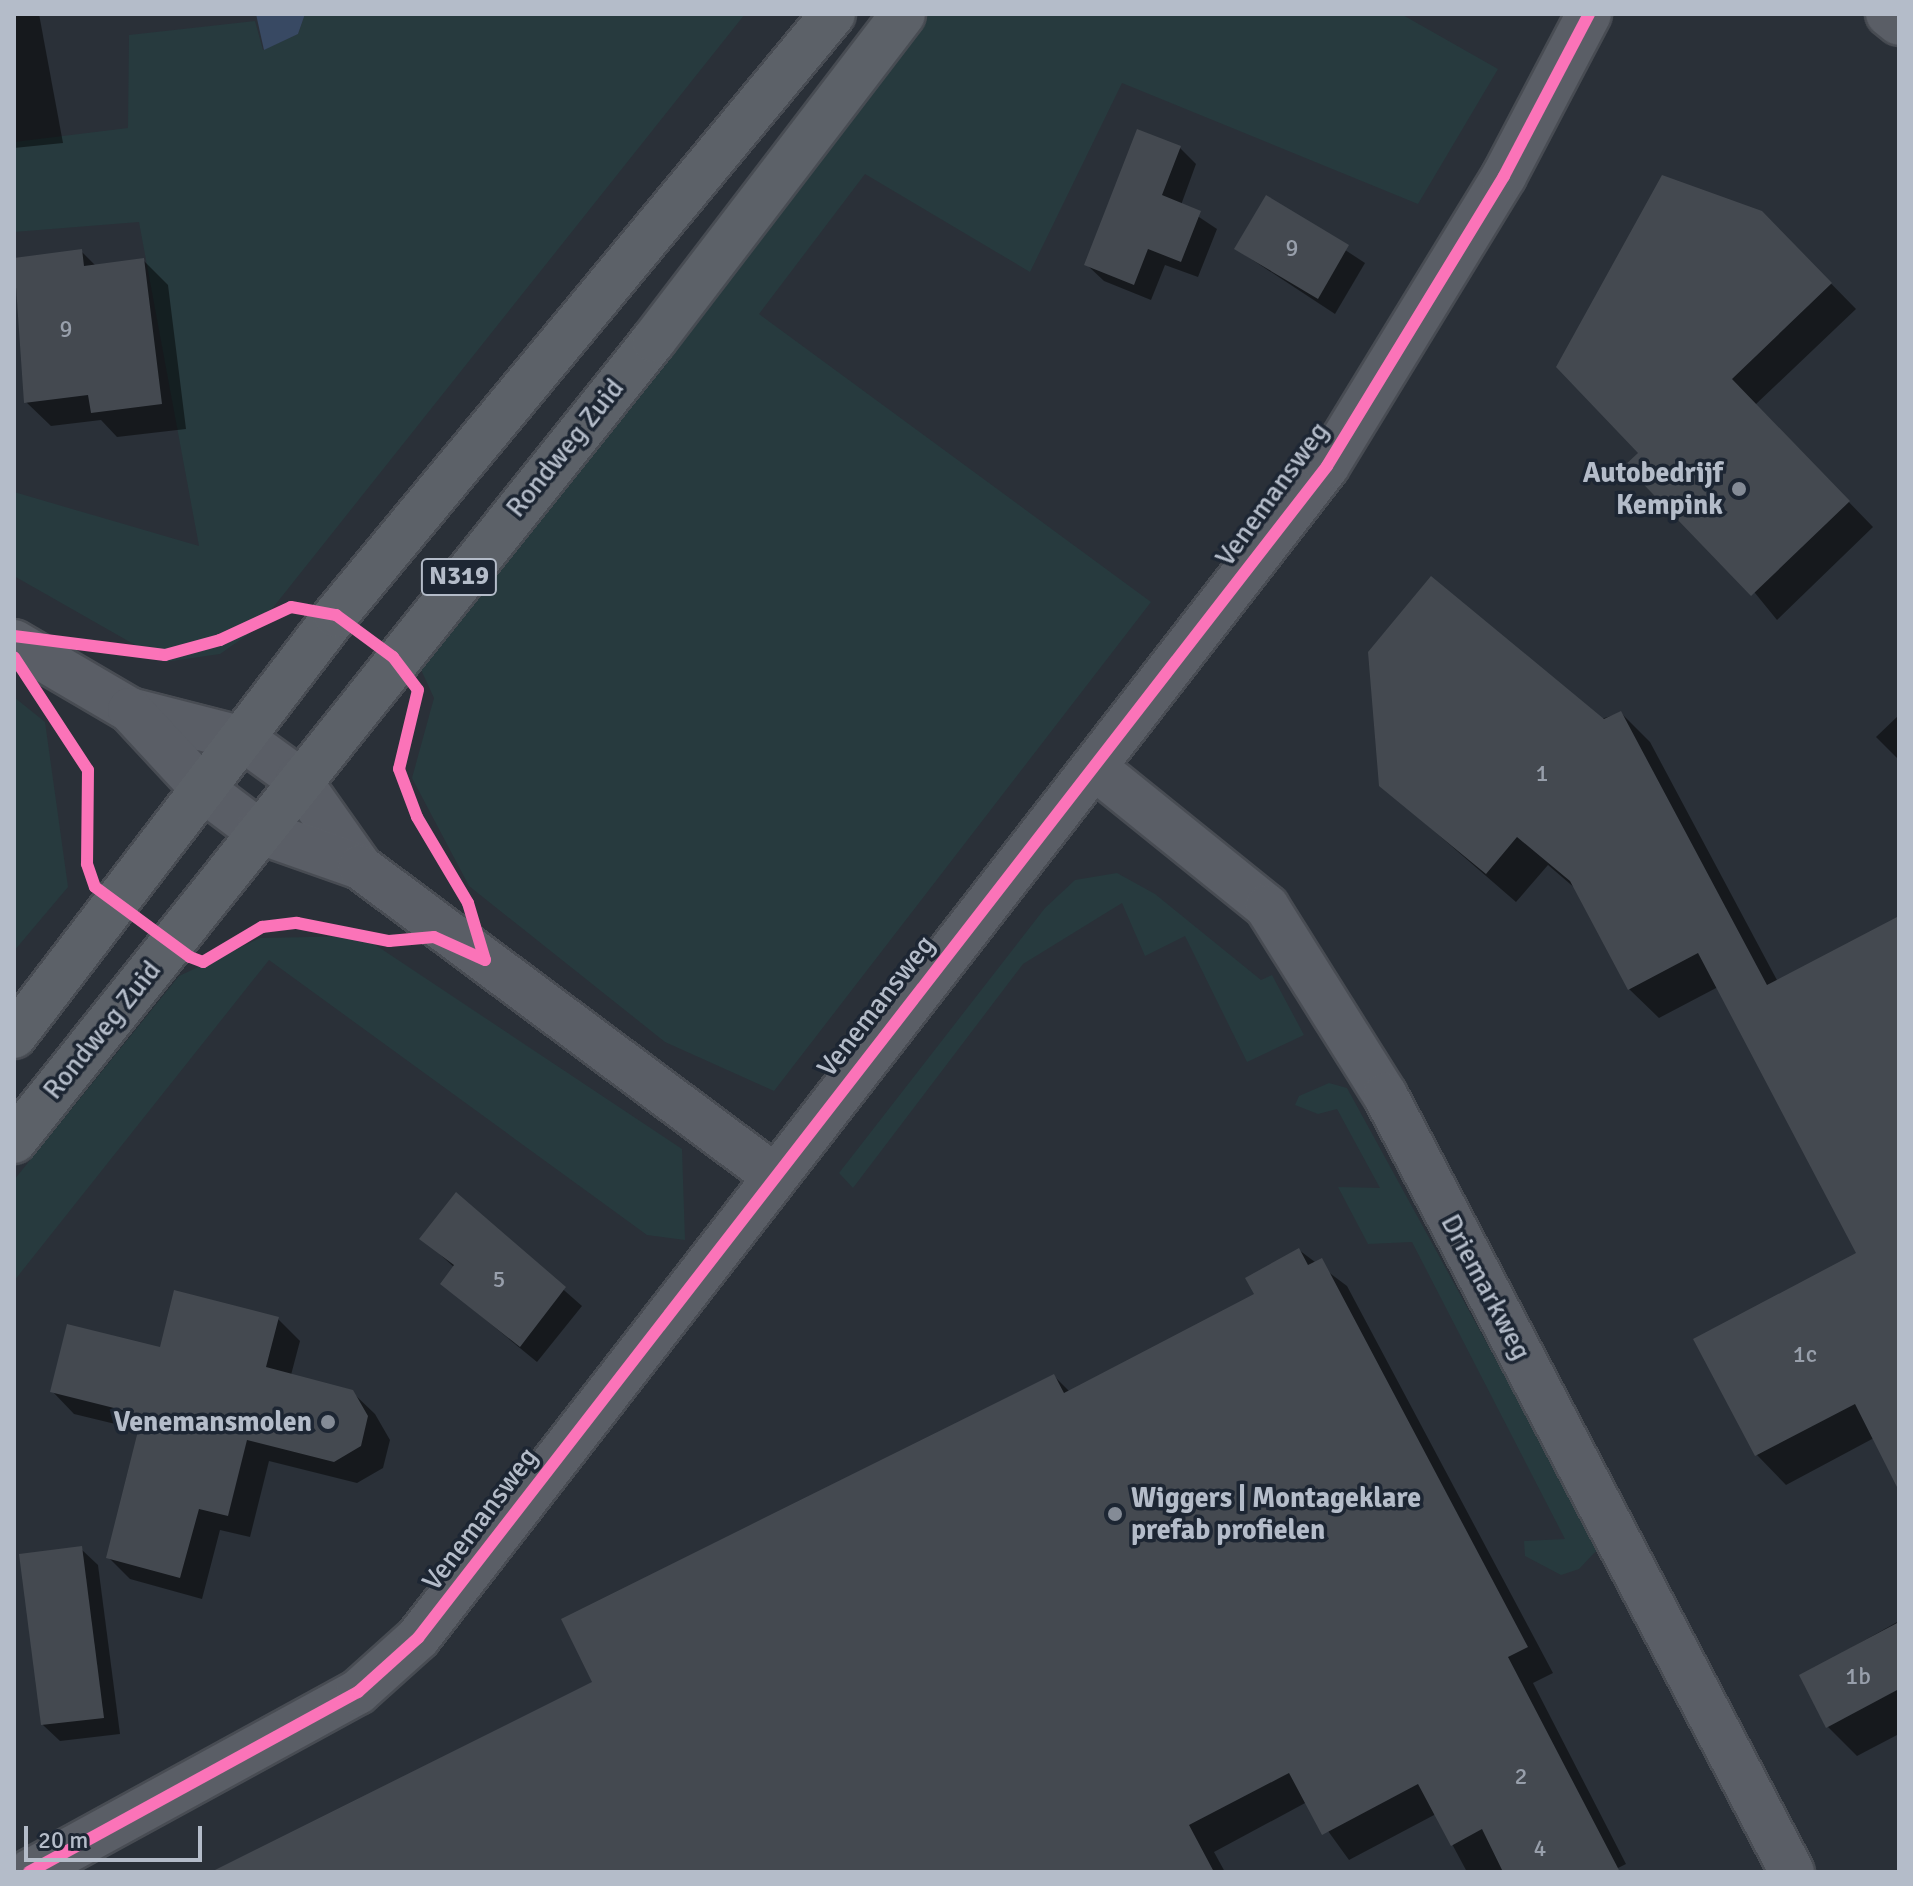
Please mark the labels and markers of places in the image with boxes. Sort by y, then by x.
place label: Autobedrijf Kempink [1583,456,1723,522]
marker: Autobedrijf Kempink [1730,480,1748,498]
place label: Venemansmolen [114,1405,312,1439]
marker: Venemansmolen [319,1413,337,1431]
place label: Wiggers | Montageklare prefab profielen [1131,1481,1421,1547]
marker: Wiggers | Montageklare prefab profielen [1106,1505,1124,1523]

